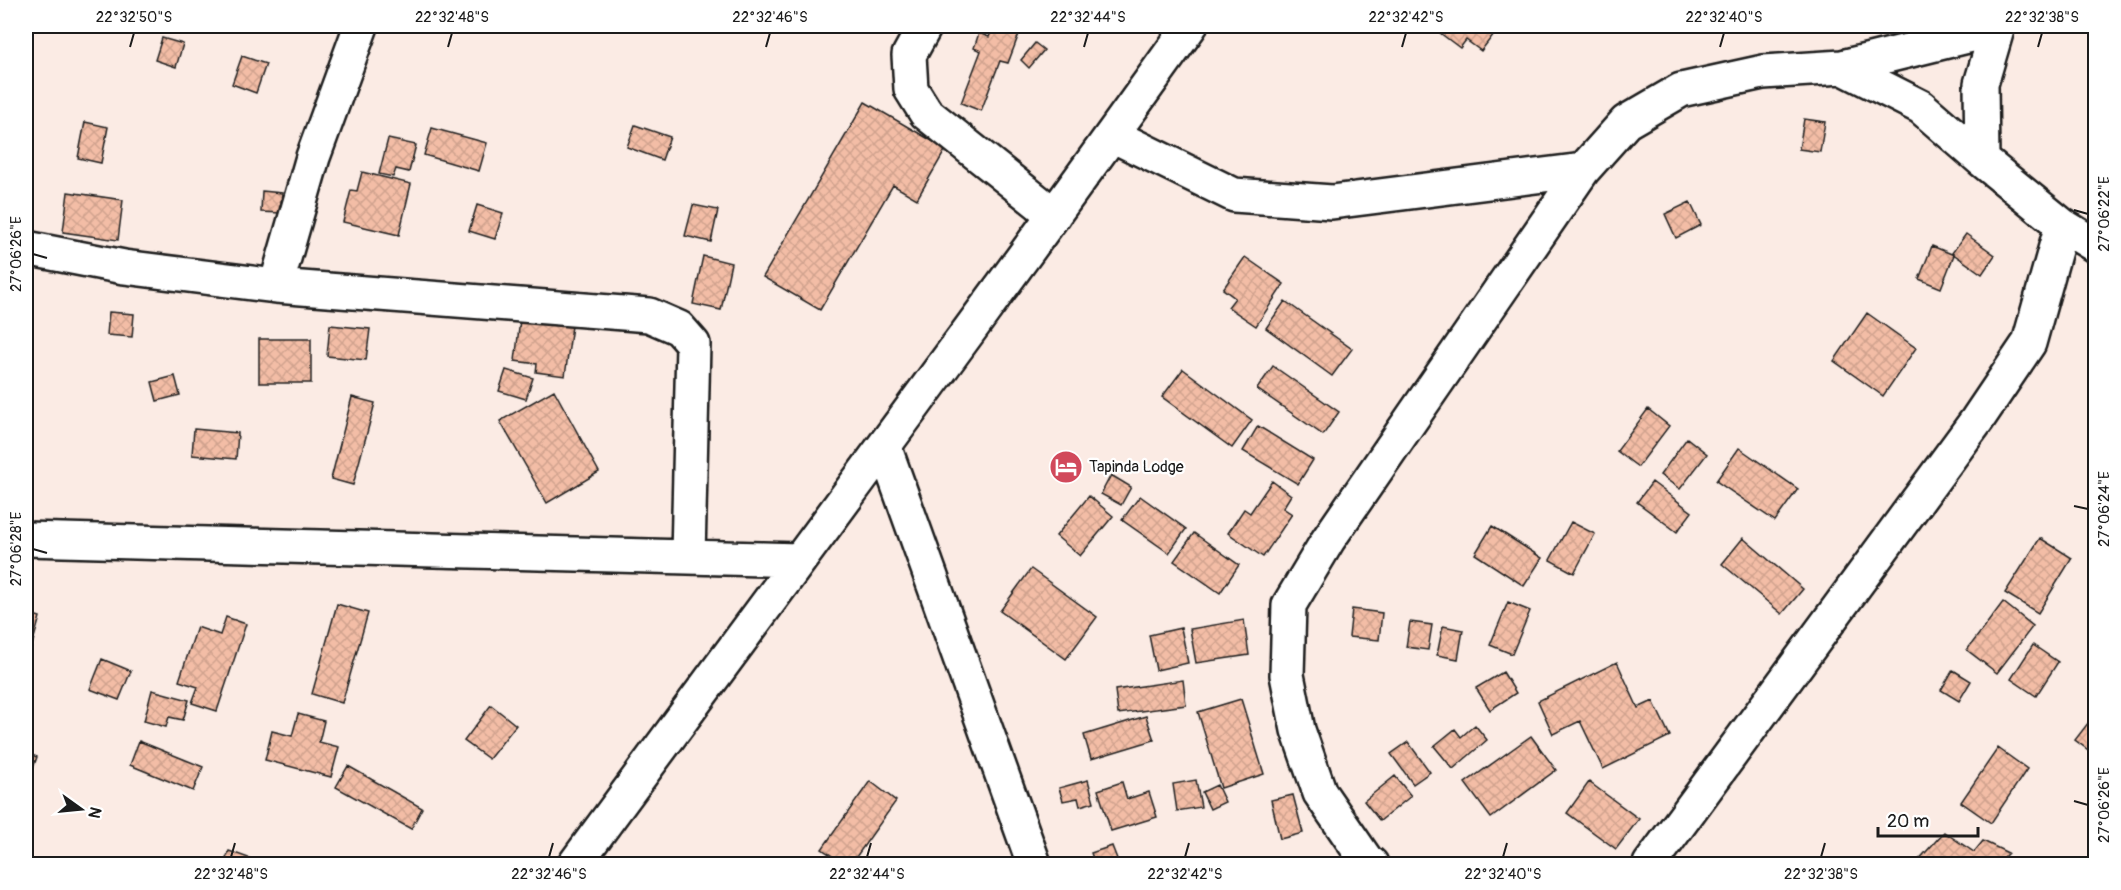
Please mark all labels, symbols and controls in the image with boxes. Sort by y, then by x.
text: 22°32'50"S [96,8,172,27]
text: 22°32'48"S [415,8,489,27]
text: 22°32'46"S [732,8,808,27]
text: 22°32'44"S [1050,8,1126,27]
text: 22°32'42"S [1369,8,1444,27]
text: 22°32'40"S [1686,8,1762,27]
text: 22°32'38"S [2005,8,2079,27]
text: 27°06'22"E [2095,176,2114,252]
text: 27°06'26"E [7,216,26,292]
hotel icon: Tapinda Lodge [1048,449,1084,485]
place label: Tapinda Lodge [1089,457,1184,477]
text: 27°06'24"E [2095,471,2114,547]
text: 27°06'28"E [7,511,26,586]
text: 27°06'26"E [2095,767,2114,843]
north arrow [51,779,111,839]
scale bar [1878,800,1978,838]
text: N [83,805,106,821]
text: 20 m [1887,810,1929,833]
text: 22°32'48"S [194,865,268,884]
text: 22°32'46"S [511,865,587,884]
text: 22°32'44"S [829,865,905,884]
text: 22°32'42"S [1148,865,1223,884]
text: 22°32'40"S [1465,865,1541,884]
text: 22°32'38"S [1784,865,1858,884]

